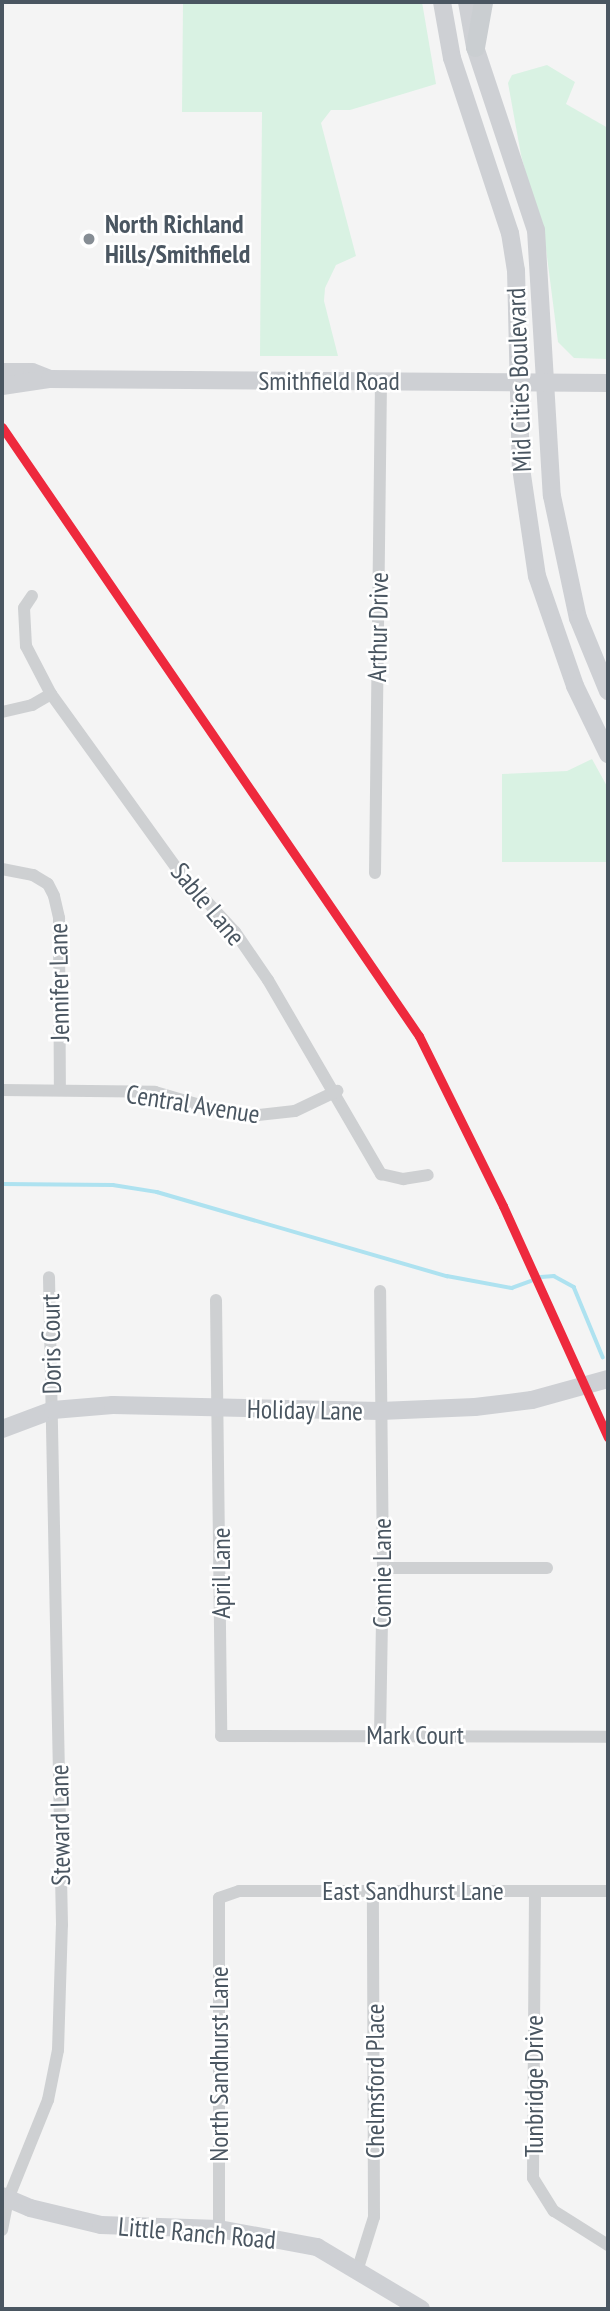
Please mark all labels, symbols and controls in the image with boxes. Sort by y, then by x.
place label: North Richland Hills/Smithfield [105,208,250,270]
marker: North Richland Hills/Smithfield [79,229,99,249]
street label: Mid Cities Boulevard [500,287,538,473]
street label: Smithfield Road [258,365,400,397]
street label: Arthur Drive [361,572,395,682]
street label: Sable Lane [165,856,251,952]
street label: Jennifer Lane [42,923,76,1041]
street label: Central Avenue [124,1078,262,1130]
street label: Doris Court [35,1293,67,1395]
street label: Holiday Lane [246,1393,364,1427]
street label: Connie Lane [366,1518,398,1628]
street label: April Lane [205,1528,237,1618]
street label: Mark Court [366,1719,464,1751]
street label: Steward Lane [43,1764,77,1886]
street label: East Sandhurst Lane [322,1875,504,1907]
street label: North Sandhurst Lane [203,1966,235,2162]
street label: Chelmsford Place [359,2003,391,2159]
street label: Tunbridge Drive [518,2015,550,2157]
street label: Little Ranch Road [117,2211,277,2255]

